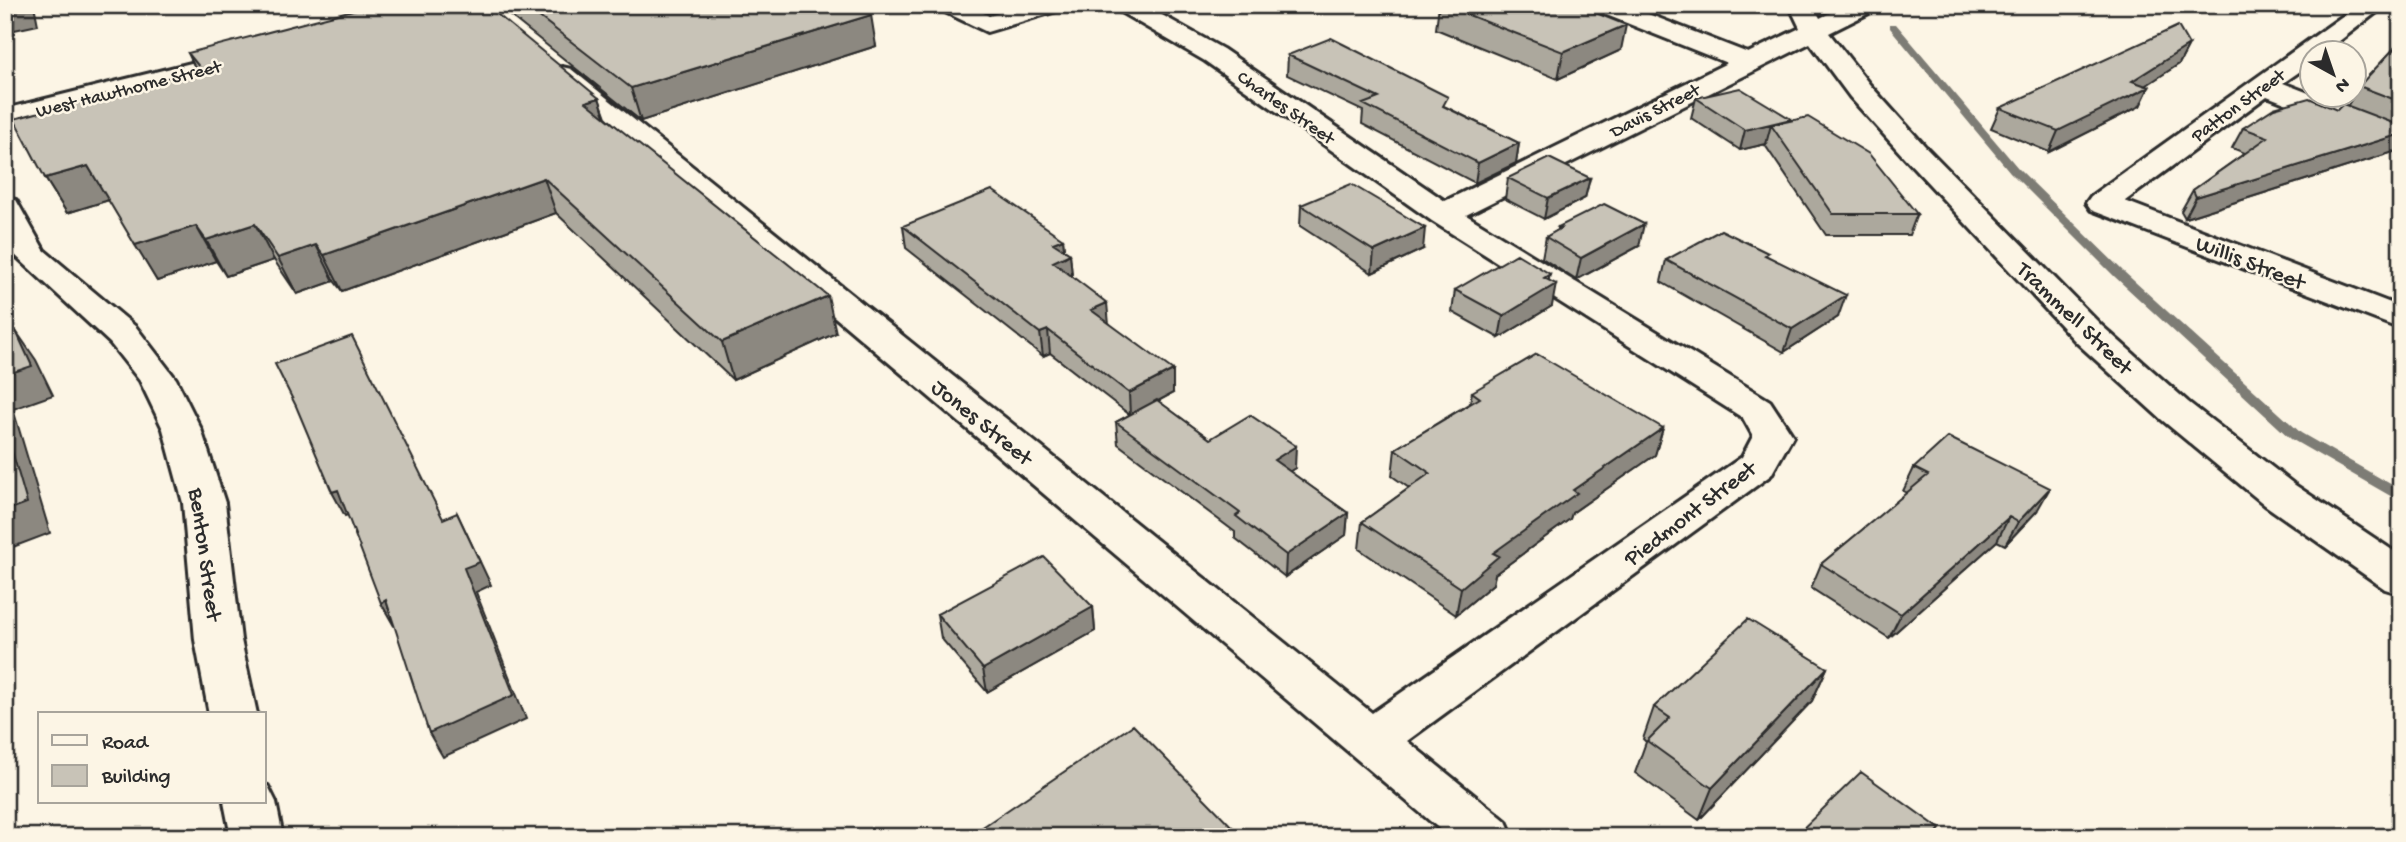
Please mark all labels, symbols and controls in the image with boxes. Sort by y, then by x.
north arrow [2298,38,2368,108]
street label: West Hawthorne Street [34,56,226,125]
street label: Patton Street [2187,64,2292,149]
street label: Charles Street [1232,67,1340,152]
text: N [2330,72,2354,97]
street label: Davis Street [1605,79,1706,145]
street label: Willis Street [2191,231,2310,298]
street label: Trammell Street [2008,256,2138,383]
street label: Jones Street [925,375,1038,474]
street label: Piedmont Street [1619,455,1764,574]
street label: Benton Street [181,485,226,624]
legend [38,712,266,804]
text: Road [102,732,150,757]
text: Building [101,766,171,791]

